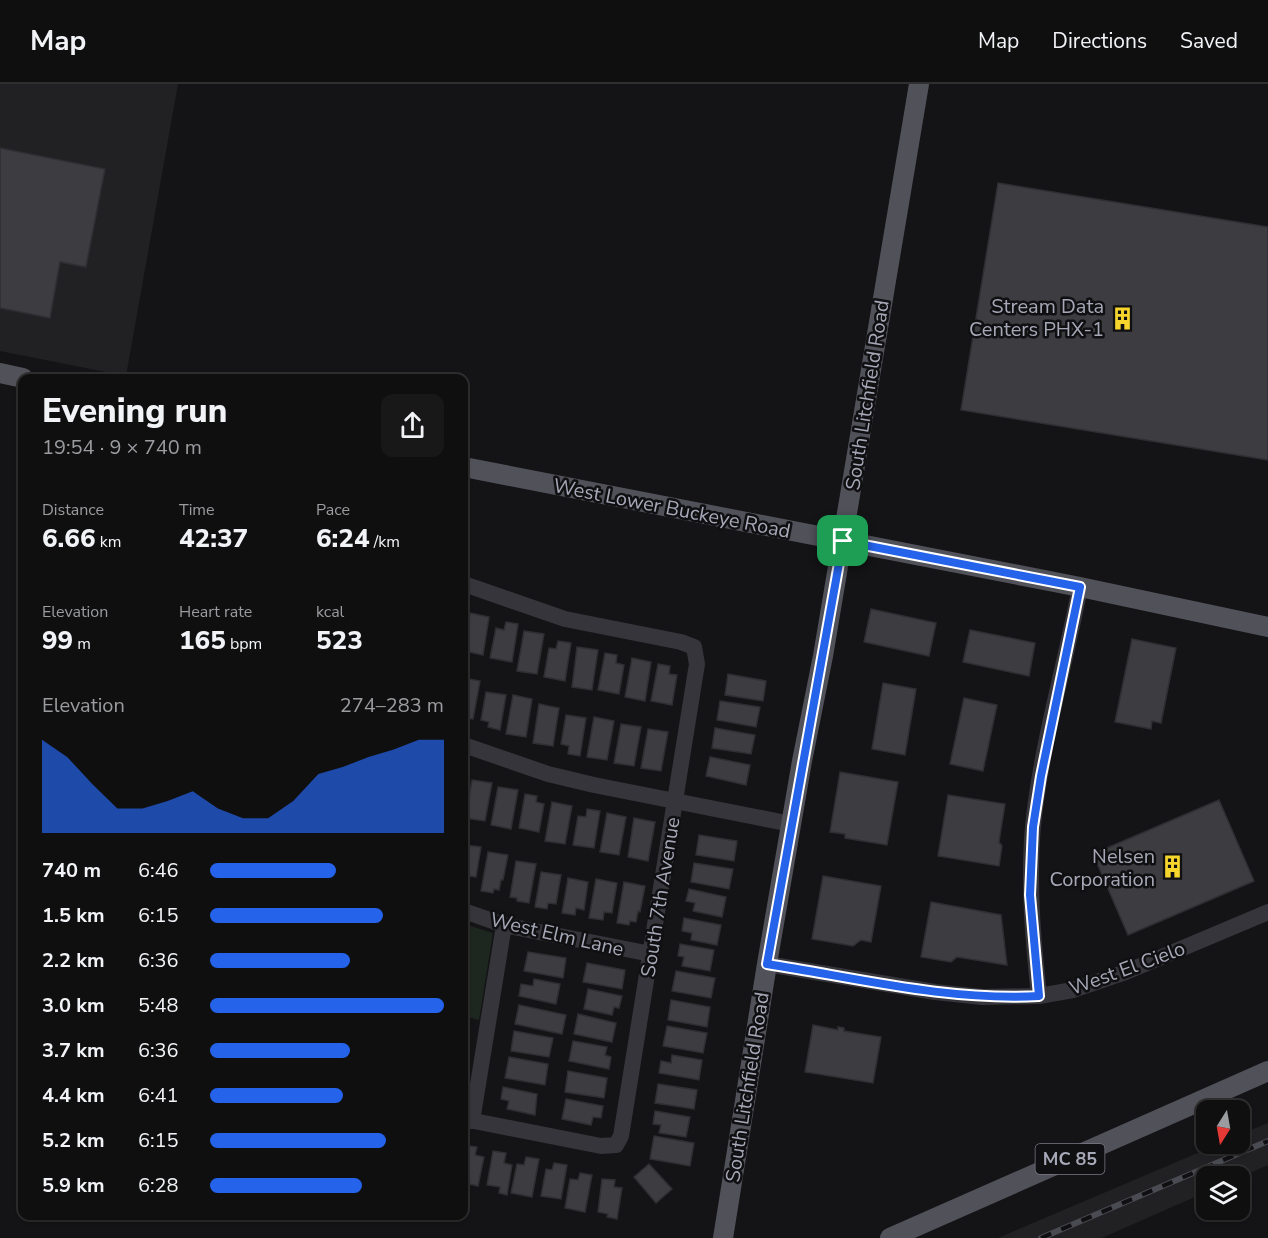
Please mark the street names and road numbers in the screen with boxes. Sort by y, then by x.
street label: South Litchfield Road [839,298,896,492]
street label: West Lower Buckeye Road [551,472,793,545]
street label: South 7th Avenue [635,815,686,979]
street label: West Elm Lane [487,906,626,963]
street label: West El Cielo [1065,935,1189,1002]
street label: South Litchfield Road [719,990,776,1184]
road number: MC 85 [1036,1144,1104,1174]

